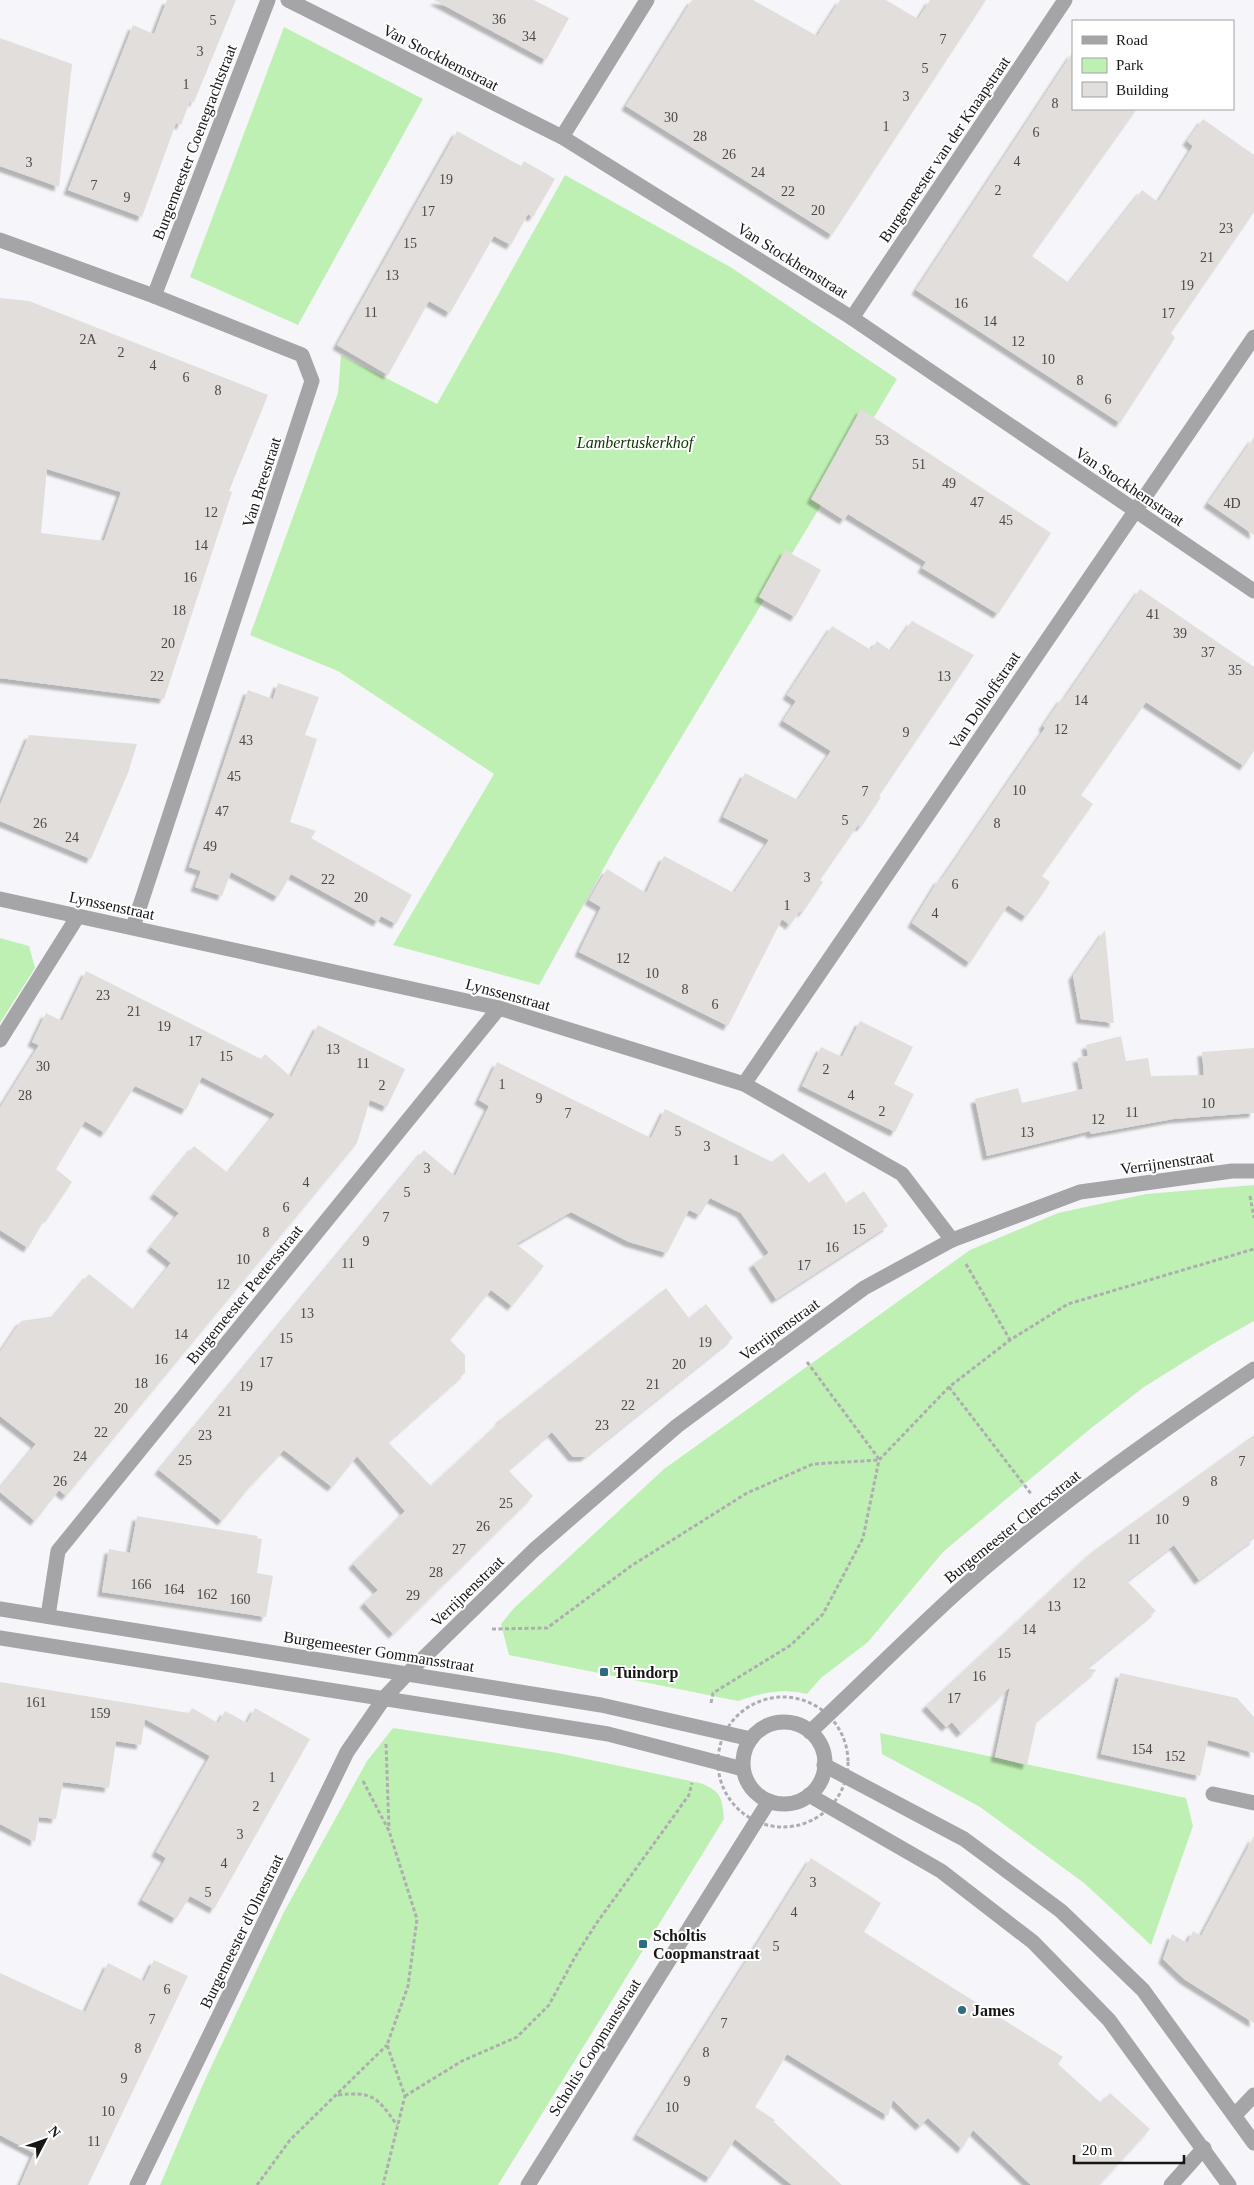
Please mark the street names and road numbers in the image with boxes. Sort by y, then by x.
street label: Van Stockhemstraat [380,21,502,94]
street label: Burgemeester Coenegrachtstraat [149,41,241,243]
street label: Burgemeester van der Knaapstraat [876,53,1014,246]
street label: Van Stockhemstraat [734,219,852,302]
street label: Van Breestraat [239,434,284,529]
street label: Van Stockhemstraat [1072,444,1188,529]
street label: Van Dolhoffstraat [946,648,1024,752]
street label: Lynssenstraat [67,888,157,924]
street label: Lynssenstraat [463,975,553,1015]
street label: Verrijnenstraat [1119,1147,1216,1178]
street label: Burgemeester Peetersstraat [183,1221,307,1368]
street label: Verrijnenstraat [736,1295,823,1365]
street label: Burgemeester Clercxstraat [941,1466,1085,1587]
street label: Verrijnenstraat [428,1552,508,1631]
street label: Burgemeester Gommansstraat [282,1628,476,1676]
street label: Burgemeester d'Olnestraat [197,1851,287,2011]
street label: Scholtis Coopmansstraat [545,1975,645,2120]

